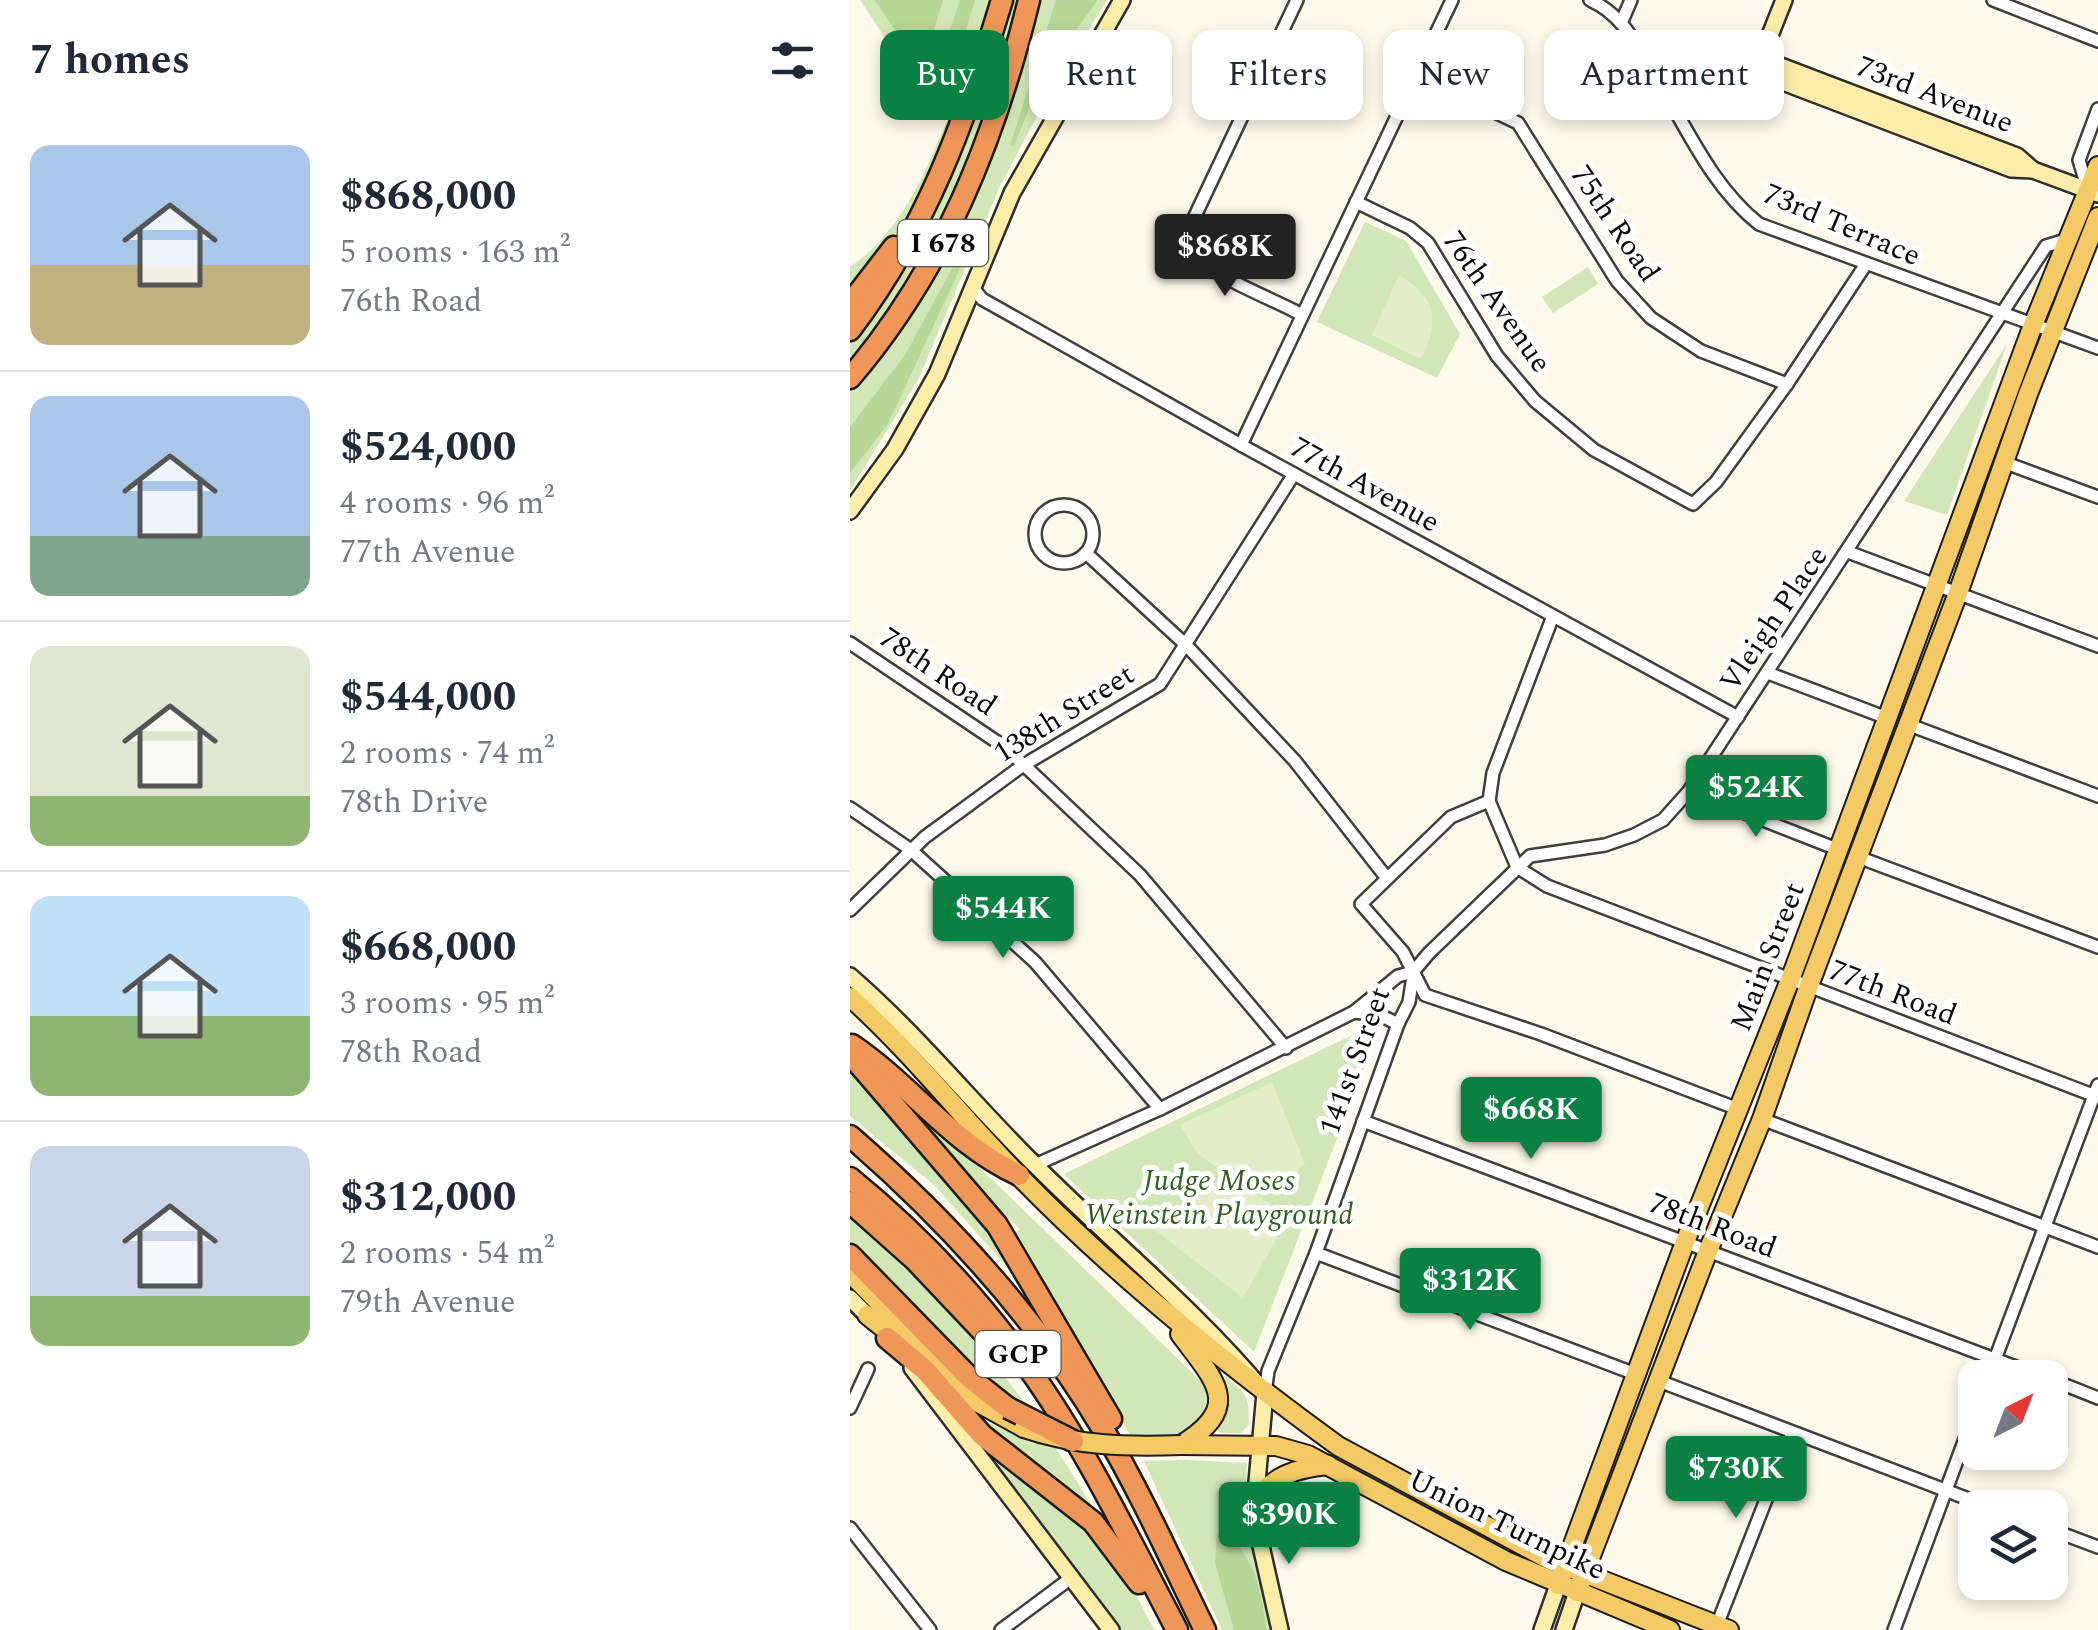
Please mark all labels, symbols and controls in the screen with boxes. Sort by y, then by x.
text: 7 homes [30,29,190,92]
chip: Buy [880,30,1009,120]
chip: Rent [1029,30,1172,120]
chip: Filters [1192,30,1363,120]
chip: New [1383,30,1524,120]
chip: Apartment [1544,30,1784,120]
icon: filters [765,33,820,88]
street label: 73rd Avenue [1850,44,2020,146]
street label: 75th Road [1559,156,1671,292]
text: $868,000 [340,165,516,228]
street label: 73rd Terrace [1756,171,1928,279]
icon: home [110,185,230,305]
pin: $868K [1155,214,1295,299]
road number: I 678 [898,220,988,266]
street label: 76th Avenue [1431,221,1563,383]
text: $868K [1177,222,1273,271]
text: 5 rooms · 163 m² [340,228,570,277]
text: 76th Road [340,277,482,326]
text: $524,000 [340,416,516,479]
street label: 77th Avenue [1282,425,1448,545]
icon: home [110,436,230,556]
text: 4 rooms · 96 m² [340,479,554,528]
text: 77th Avenue [340,528,516,577]
street label: Vleigh Place [1708,537,1840,701]
street label: 78th Road [870,616,1006,728]
street label: 138th Street [984,652,1144,776]
text: $544,000 [340,666,516,729]
icon: home [110,686,230,806]
text: 2 rooms · 74 m² [340,729,554,778]
pin: $524K [1686,755,1826,840]
text: $524K [1708,763,1804,812]
text: 78th Drive [340,778,488,827]
pin: $544K [933,876,1073,961]
street label: Main Street [1718,876,1818,1038]
text: $544K [955,884,1051,933]
text: $668,000 [340,916,516,979]
icon: home [110,936,230,1056]
street label: 77th Road [1823,948,1963,1038]
text: 3 rooms · 95 m² [340,979,554,1028]
street label: 141st Street [1307,981,1403,1141]
text: 78th Road [340,1028,482,1077]
pin: $668K [1461,1077,1601,1162]
text: $668K [1483,1085,1579,1134]
park label: Judge Moses Weinstein Playground [1085,1158,1353,1238]
text: $312,000 [340,1166,516,1229]
street label: 78th Road [1643,1181,1783,1271]
icon: home [110,1186,230,1306]
text: 2 rooms · 54 m² [340,1229,554,1278]
pin: $312K [1400,1248,1540,1333]
text: $312K [1422,1256,1518,1305]
text: 79th Avenue [340,1278,516,1327]
road number: GCP [976,1331,1060,1377]
north arrow [1958,1360,2068,1470]
map controls [1958,1360,2068,1600]
pin: $730K [1666,1436,1806,1521]
text: $730K [1688,1444,1784,1493]
street label: Union Turnpike [1400,1457,1614,1593]
pin: $390K [1219,1482,1359,1567]
text: $390K [1241,1490,1337,1539]
button: layers [1958,1490,2068,1600]

